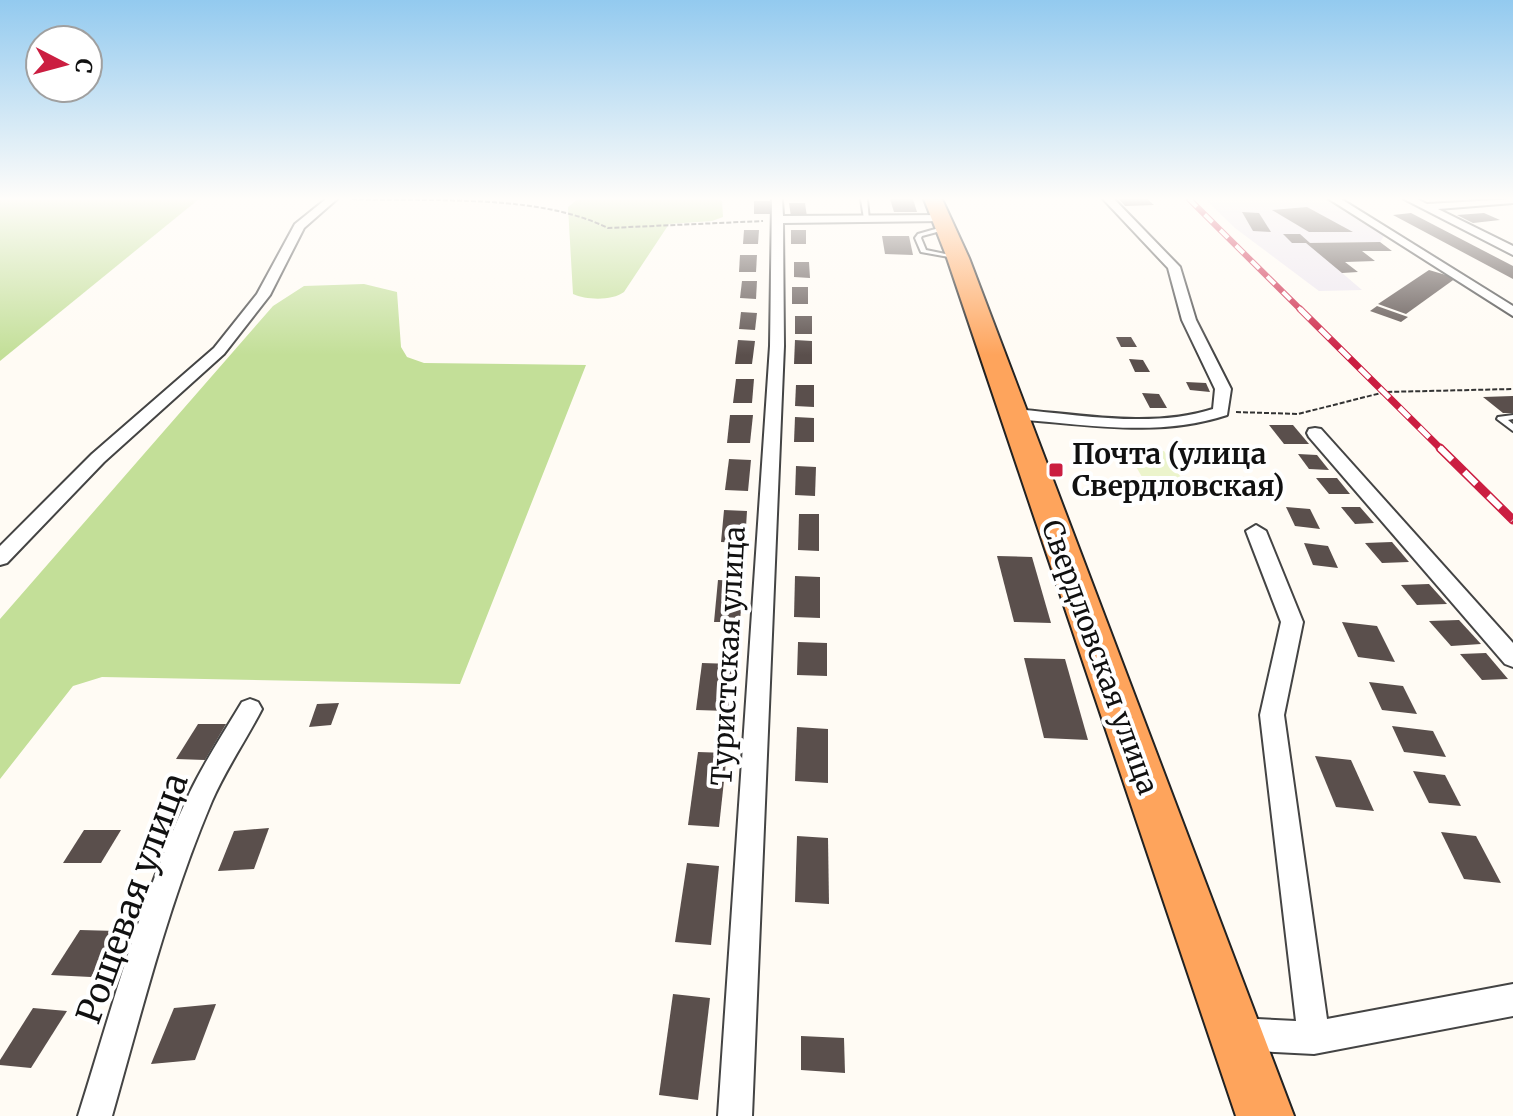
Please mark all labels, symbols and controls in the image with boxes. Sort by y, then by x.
north arrow [24,24,104,104]
text: С [69,57,99,75]
place label: Почта (улица Свердловская) [1072,436,1284,504]
marker: Почта (улица Свердловская) [1047,461,1065,479]
street label: Свердловская улица [1034,515,1166,799]
street label: Туристская улица [703,525,753,787]
street label: Рощевая улица [67,767,197,1029]

